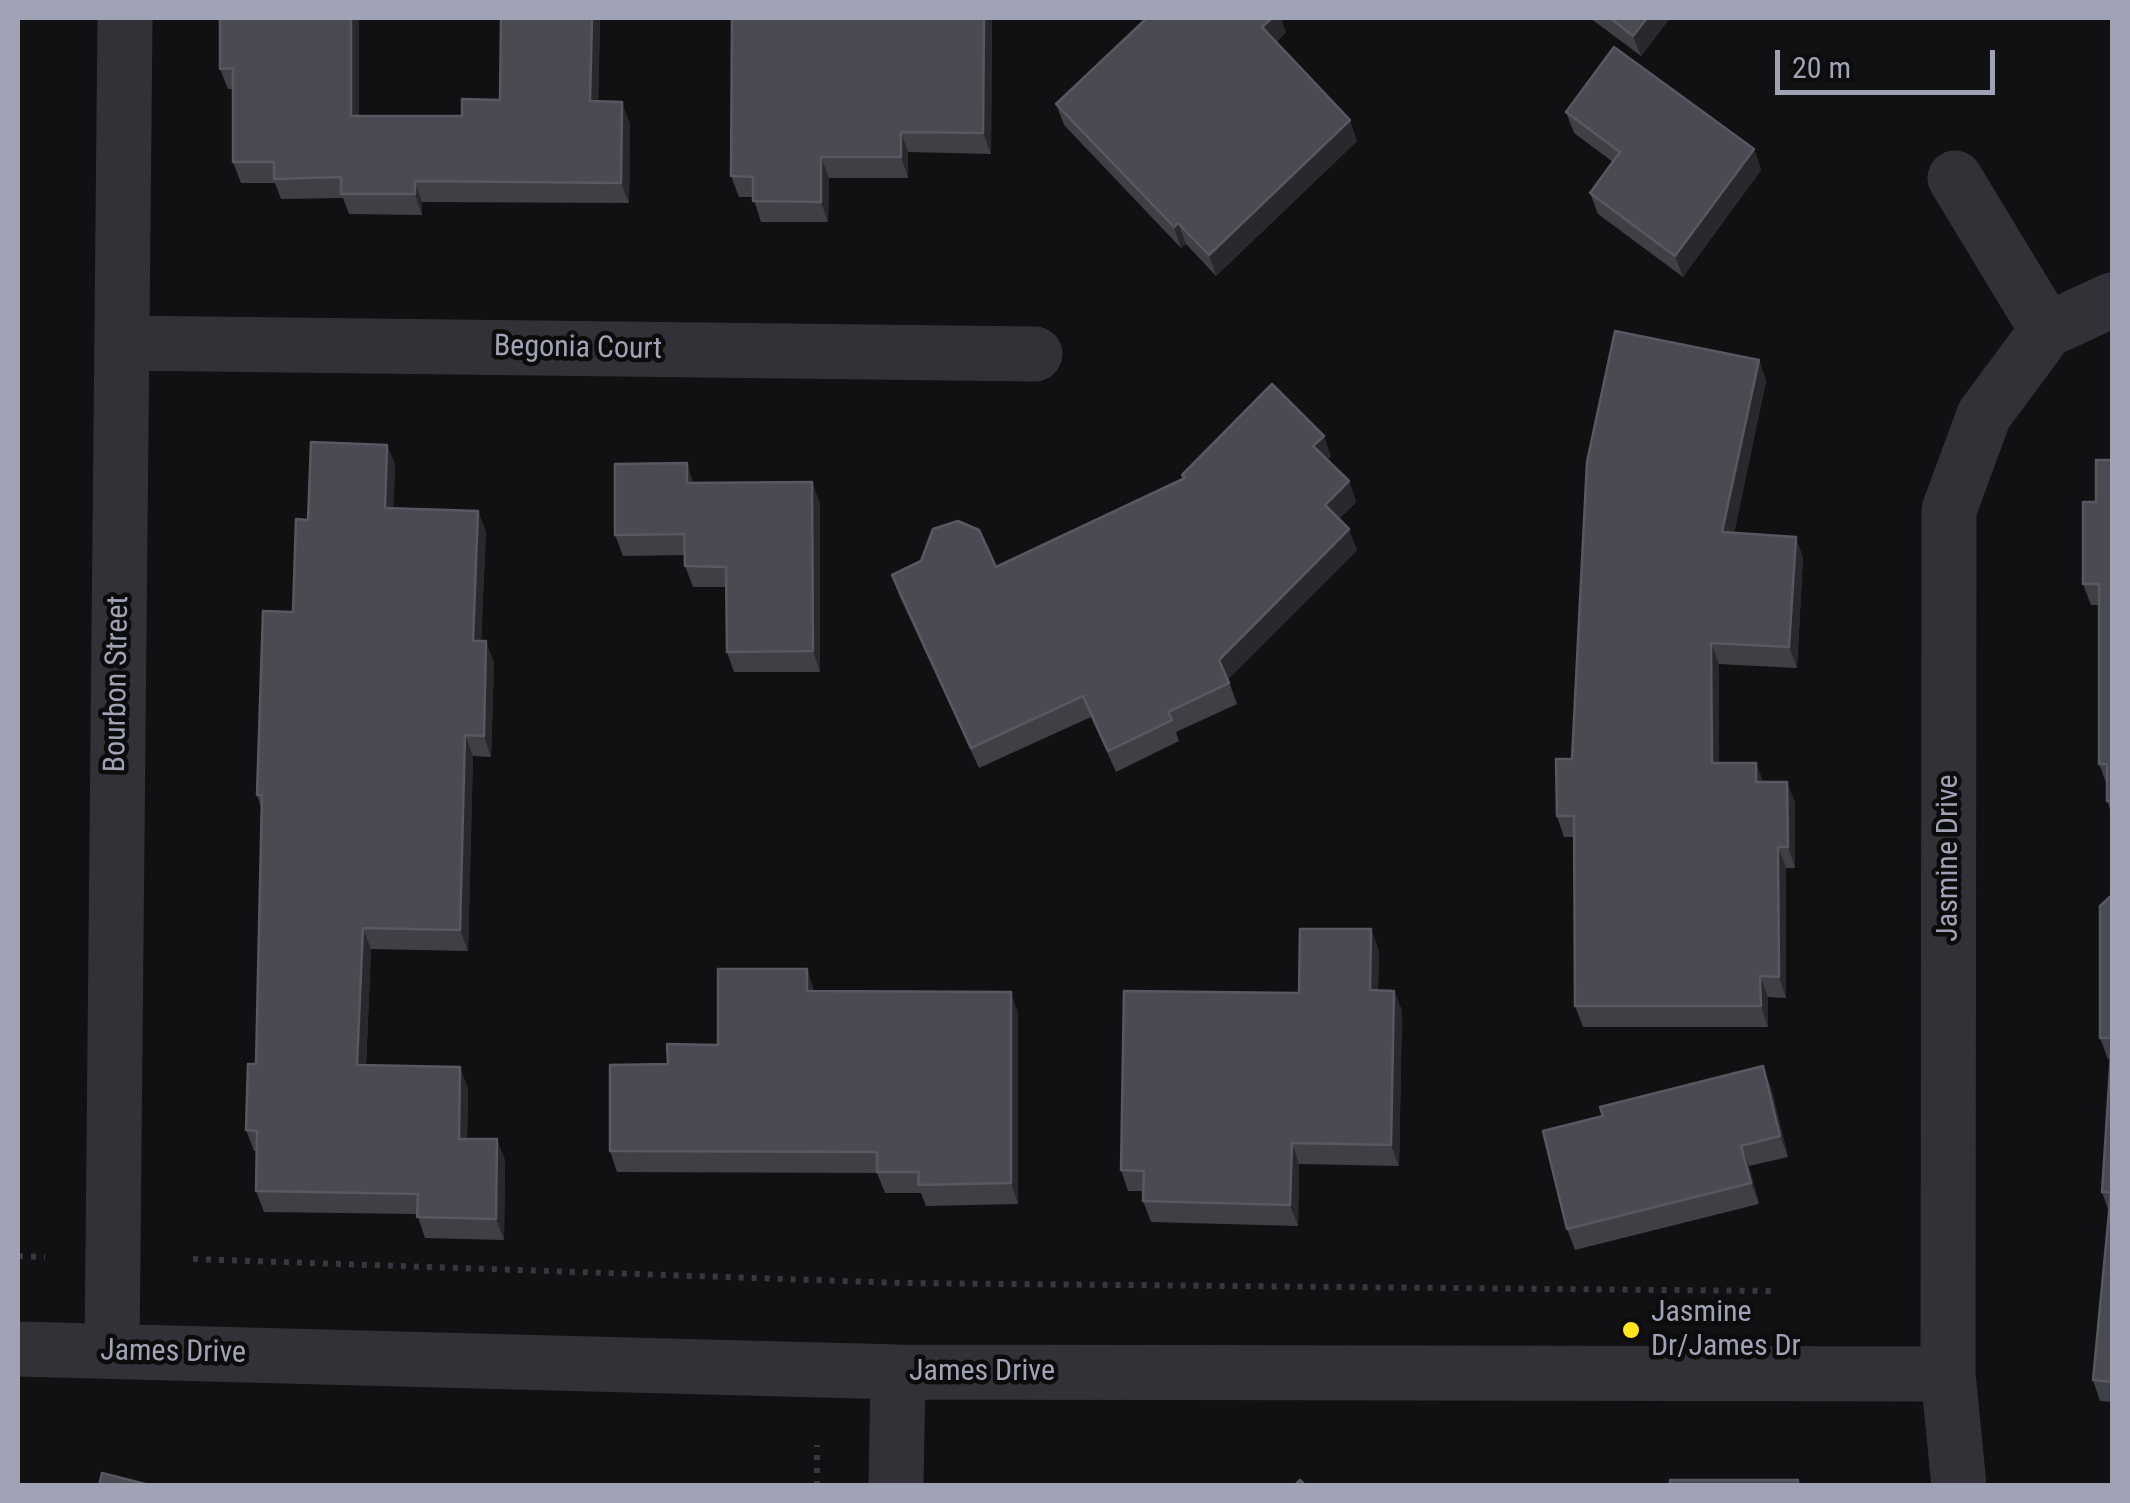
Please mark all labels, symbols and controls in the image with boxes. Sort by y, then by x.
scale bar [1780,30,2000,92]
text: 20 m [1792,50,1851,85]
street label: Begonia Court [494,330,662,368]
street label: Bourbon Street [98,595,138,773]
street label: Jasmine Drive [1931,774,1967,942]
place label: Jasmine Dr/James Dr [1651,1295,1801,1366]
marker: Jasmine Dr/James Dr [1620,1319,1642,1341]
street label: James Drive [100,1334,246,1372]
street label: James Drive [909,1354,1055,1390]

